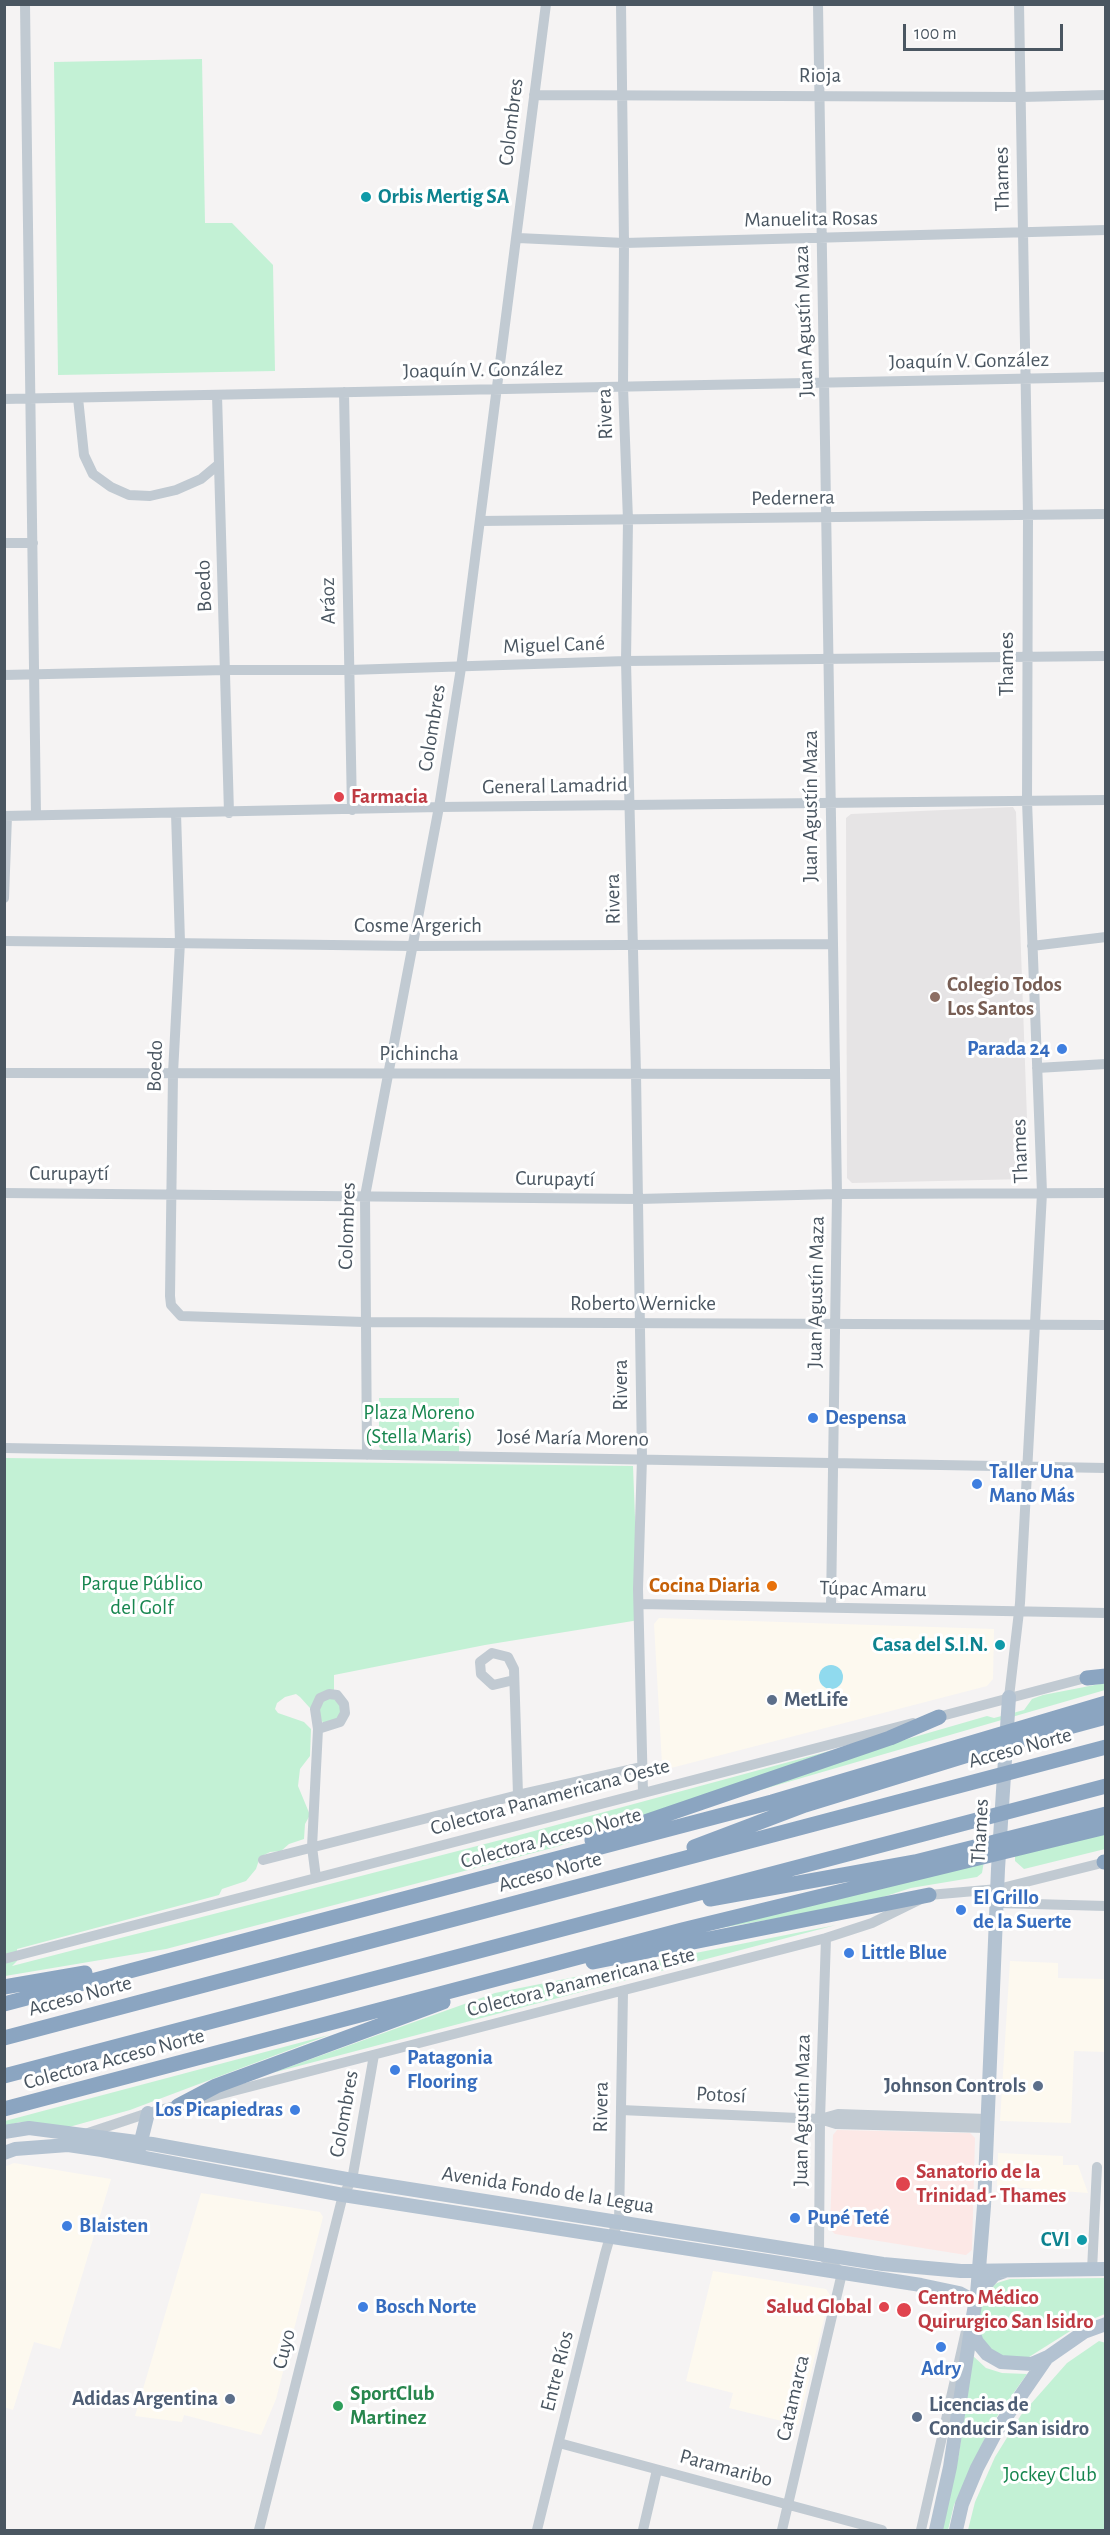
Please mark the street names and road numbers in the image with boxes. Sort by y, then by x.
street label: Rioja [799,63,841,89]
street label: Colombres [493,77,529,167]
street label: Thames [989,146,1015,212]
street label: Manuelita Rosas [744,205,878,233]
street label: Juan Agustín Maza [789,245,819,397]
street label: Joaquín V. González [889,347,1049,375]
street label: Joaquín V. González [403,356,563,384]
street label: Rivera [592,388,618,440]
street label: Pedernera [751,485,835,511]
street label: Boedo [190,559,218,613]
street label: Aráoz [315,577,341,625]
street label: Miguel Cané [503,631,605,659]
street label: Thames [994,632,1020,696]
street label: Colombres [413,683,451,773]
street label: Juan Agustín Maza [798,730,824,882]
street label: General Lamadrid [482,772,628,800]
street label: Rivera [600,873,626,925]
street label: Cosme Argerich [354,913,482,939]
street label: Boedo [141,1039,169,1093]
street label: Pichincha [379,1041,459,1067]
street label: Thames [1006,1118,1034,1184]
street label: Curupaytí [29,1161,109,1187]
street label: Curupaytí [515,1166,595,1192]
street label: Colombres [333,1182,361,1270]
street label: Juan Agustín Maza [802,1216,830,1368]
street label: Roberto Wernicke [570,1291,716,1317]
street label: Rivera [608,1359,634,1411]
street label: José María Moreno [497,1424,649,1452]
street label: Túpac Amaru [819,1575,927,1603]
street label: Acceso Norte [966,1722,1074,1774]
street label: Colectora Panamericana Oeste [428,1753,672,1841]
street label: Thames [966,1798,994,1864]
street label: Colectora Acceso Norte [458,1802,644,1874]
street label: Acceso Norte [496,1846,604,1898]
street label: Colectora Panamericana Este [464,1941,698,2023]
street label: Acceso Norte [26,1970,134,2022]
street label: Colectora Acceso Norte [21,2023,207,2095]
street label: Juan Agustín Maza [788,2034,816,2186]
street label: Colombres [324,2069,364,2159]
street label: Rivera [588,2081,614,2133]
street label: Potosí [695,2081,747,2109]
street label: Avenida Fondo de la Legua [440,2161,656,2219]
street label: Cuyo [267,2327,301,2371]
street label: Entre Ríos [535,2328,579,2414]
street label: Catamarca [771,2353,815,2443]
street label: Paramaribo [677,2444,775,2492]

